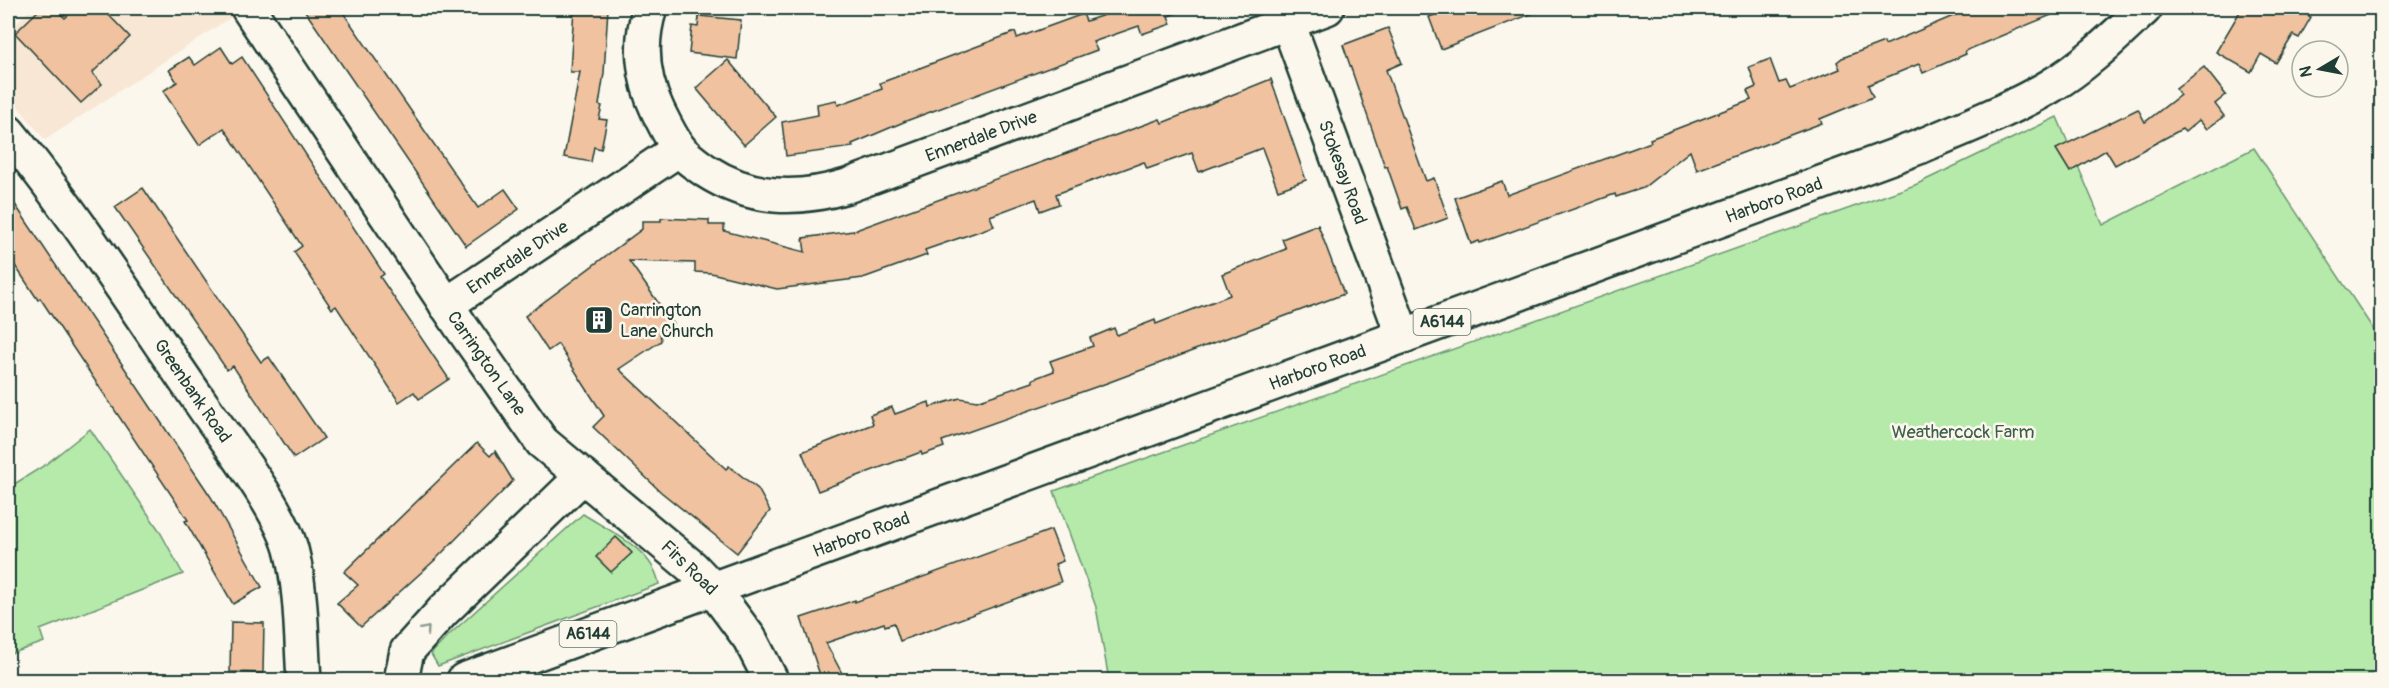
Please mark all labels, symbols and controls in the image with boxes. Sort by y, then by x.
north arrow [2290,39,2350,99]
text: N [2295,64,2317,78]
street label: Ennerdale Drive [922,105,1040,167]
street label: Stokesay Road [1313,117,1372,227]
street label: Harboro Road [1722,172,1826,228]
street label: Ennerdale Drive [462,215,573,299]
place label: Carrington Lane Church [620,299,714,343]
building icon: Carrington Lane Church [583,304,615,336]
street label: Carrington Lane [442,306,531,420]
road number: A6144 [1414,309,1470,335]
street label: Greenbank Road [149,334,237,447]
street label: Harboro Road [1266,339,1369,396]
park label: Weathercock Farm [1892,421,2034,444]
street label: Harboro Road [809,506,913,563]
street label: Firs Road [656,536,722,600]
road number: A6144 [560,621,616,647]
one-way arrow [419,626,430,637]

